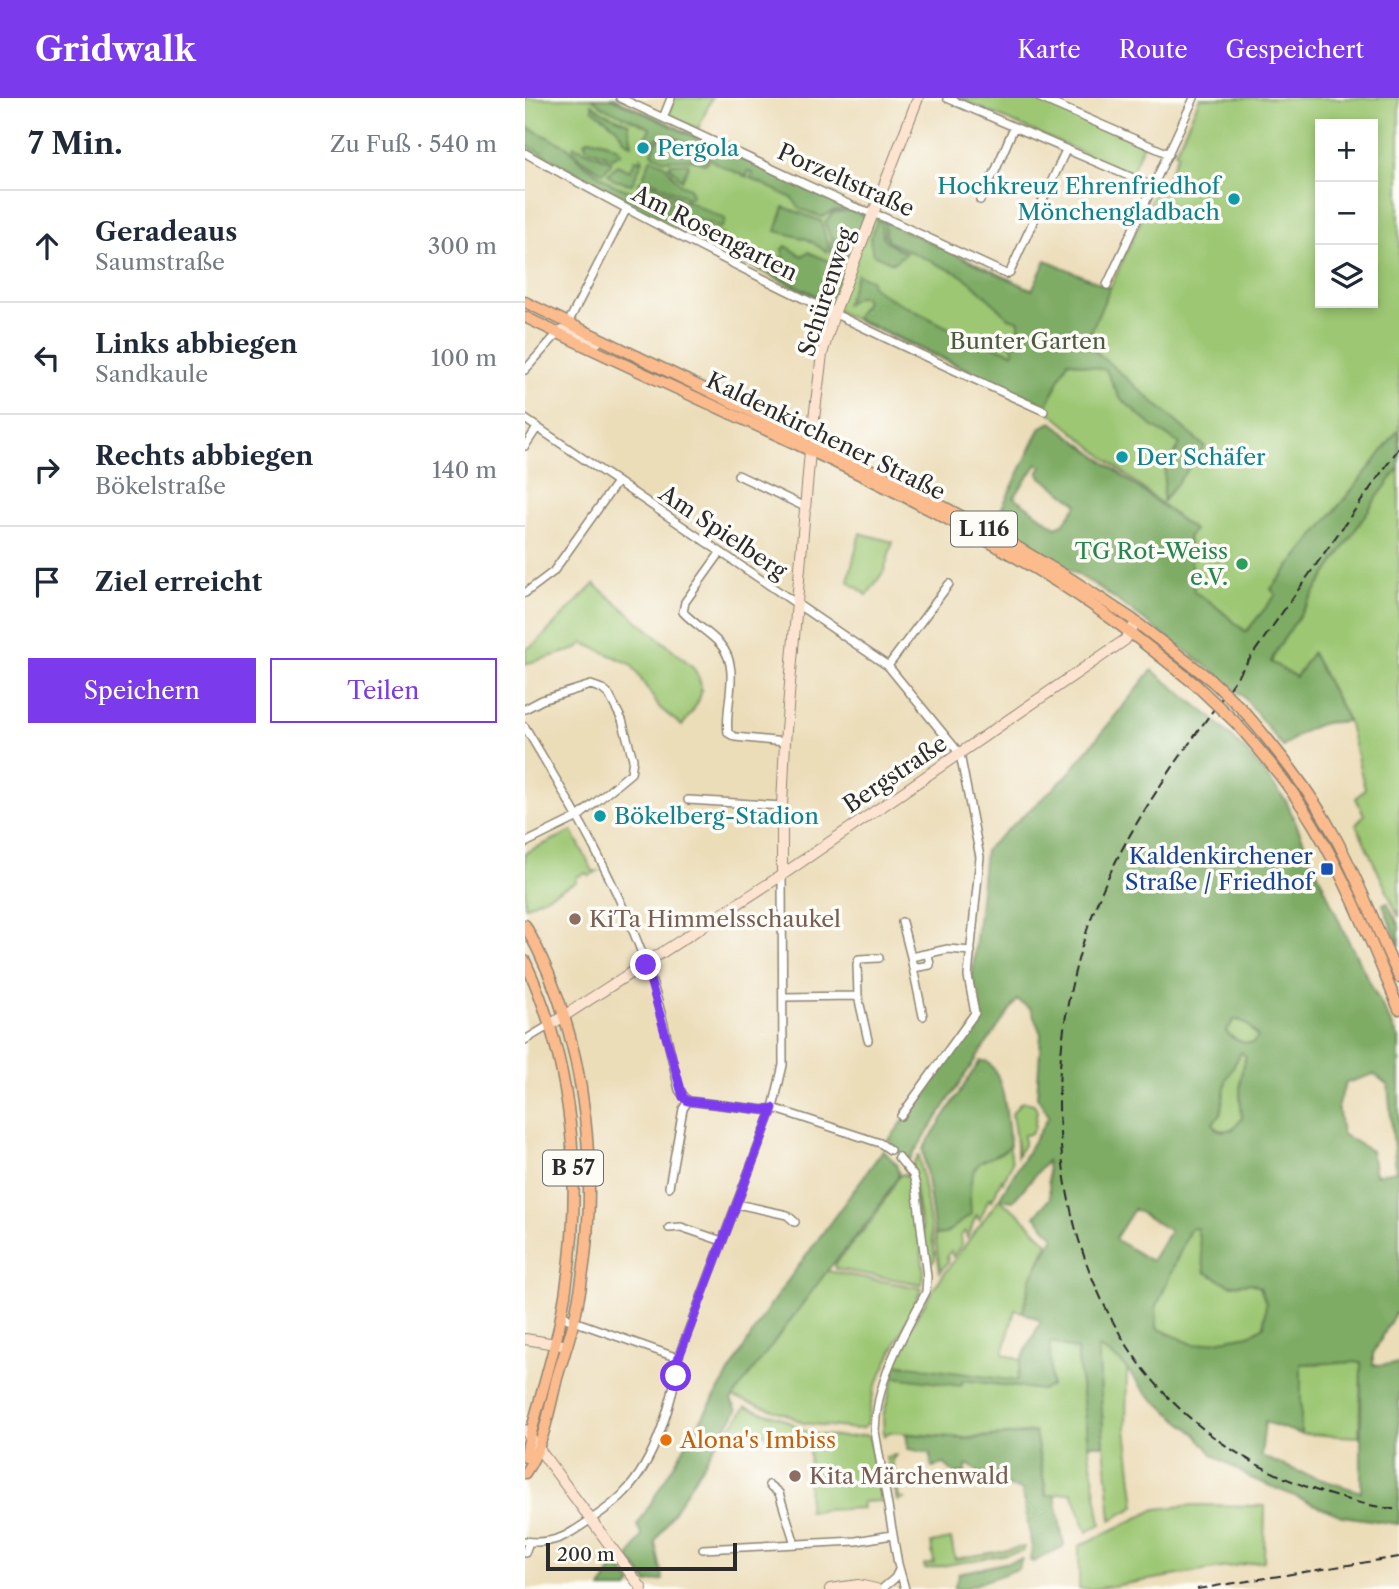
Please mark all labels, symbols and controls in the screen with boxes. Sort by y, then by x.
text: Gridwalk [35,29,196,70]
text: Karte [1017,35,1081,64]
text: Route [1119,35,1188,64]
text: Gespeichert [1226,35,1364,64]
map controls [1315,119,1378,308]
button: + [1315,119,1378,182]
text: 7 Min. [28,125,123,162]
text: Zu Fuß · 540 m [330,130,497,158]
place label: Pergola [657,134,740,162]
street label: Porzeltstraße [773,137,919,223]
marker: Pergola [635,140,651,156]
place label: Hochkreuz Ehrenfriedhof Mönchengladbach [937,172,1223,226]
street label: Am Rosengarten [627,179,802,287]
button: − [1315,182,1378,245]
marker: Hochkreuz Ehrenfriedhof Mönchengladbach [1226,191,1242,207]
text: Geradeaus [95,216,237,248]
street label: Schürenweg [792,223,860,360]
icon: ahead [28,227,66,265]
text: 300 m [428,232,497,260]
button: layers [1315,245,1378,308]
text: Saumstraße [95,248,225,276]
park label: Bunter Garten [950,327,1106,355]
text: Links abbiegen [95,328,298,360]
icon: left [28,339,66,377]
text: 100 m [431,344,497,372]
text: Sandkaule [95,360,208,388]
street label: Kaldenkirchener Straße [702,366,950,506]
text: Rechts abbiegen [95,440,313,472]
place label: Der Schäfer [1136,443,1266,471]
marker: Der Schäfer [1114,449,1130,465]
icon: right [28,451,66,489]
text: 140 m [432,456,497,484]
text: Bökelstraße [95,472,226,500]
street label: Am Spielberg [653,479,793,585]
road number: L 116 [951,512,1017,546]
place label: TG Rot-Weiss e.V. [1075,537,1228,591]
marker: TG Rot-Weiss e.V. [1234,556,1250,572]
icon: arrive [28,563,66,601]
text: Ziel erreicht [95,566,262,598]
button: Speichern [28,658,256,723]
button: Teilen [270,658,497,723]
street label: Bergstraße [838,729,952,819]
place label: Bökelberg-Stadion [614,802,819,830]
marker: Bökelberg-Stadion [592,808,608,824]
place label: Kaldenkirchener Straße / Friedhof [1125,842,1316,896]
marker: Kaldenkirchener Straße / Friedhof [1319,861,1335,877]
place label: KiTa Himmelsschaukel [589,905,841,933]
marker: KiTa Himmelsschaukel [567,911,583,927]
route end [630,949,661,980]
road number: B 57 [543,1150,603,1186]
route start [660,1360,691,1391]
place label: Alona's Imbiss [679,1426,836,1454]
marker: Alona's Imbiss [658,1432,674,1448]
place label: Kita Märchenwald [809,1462,1009,1490]
marker: Kita Märchenwald [787,1468,803,1484]
scale bar [546,1540,737,1572]
text: 200 m [557,1543,615,1566]

